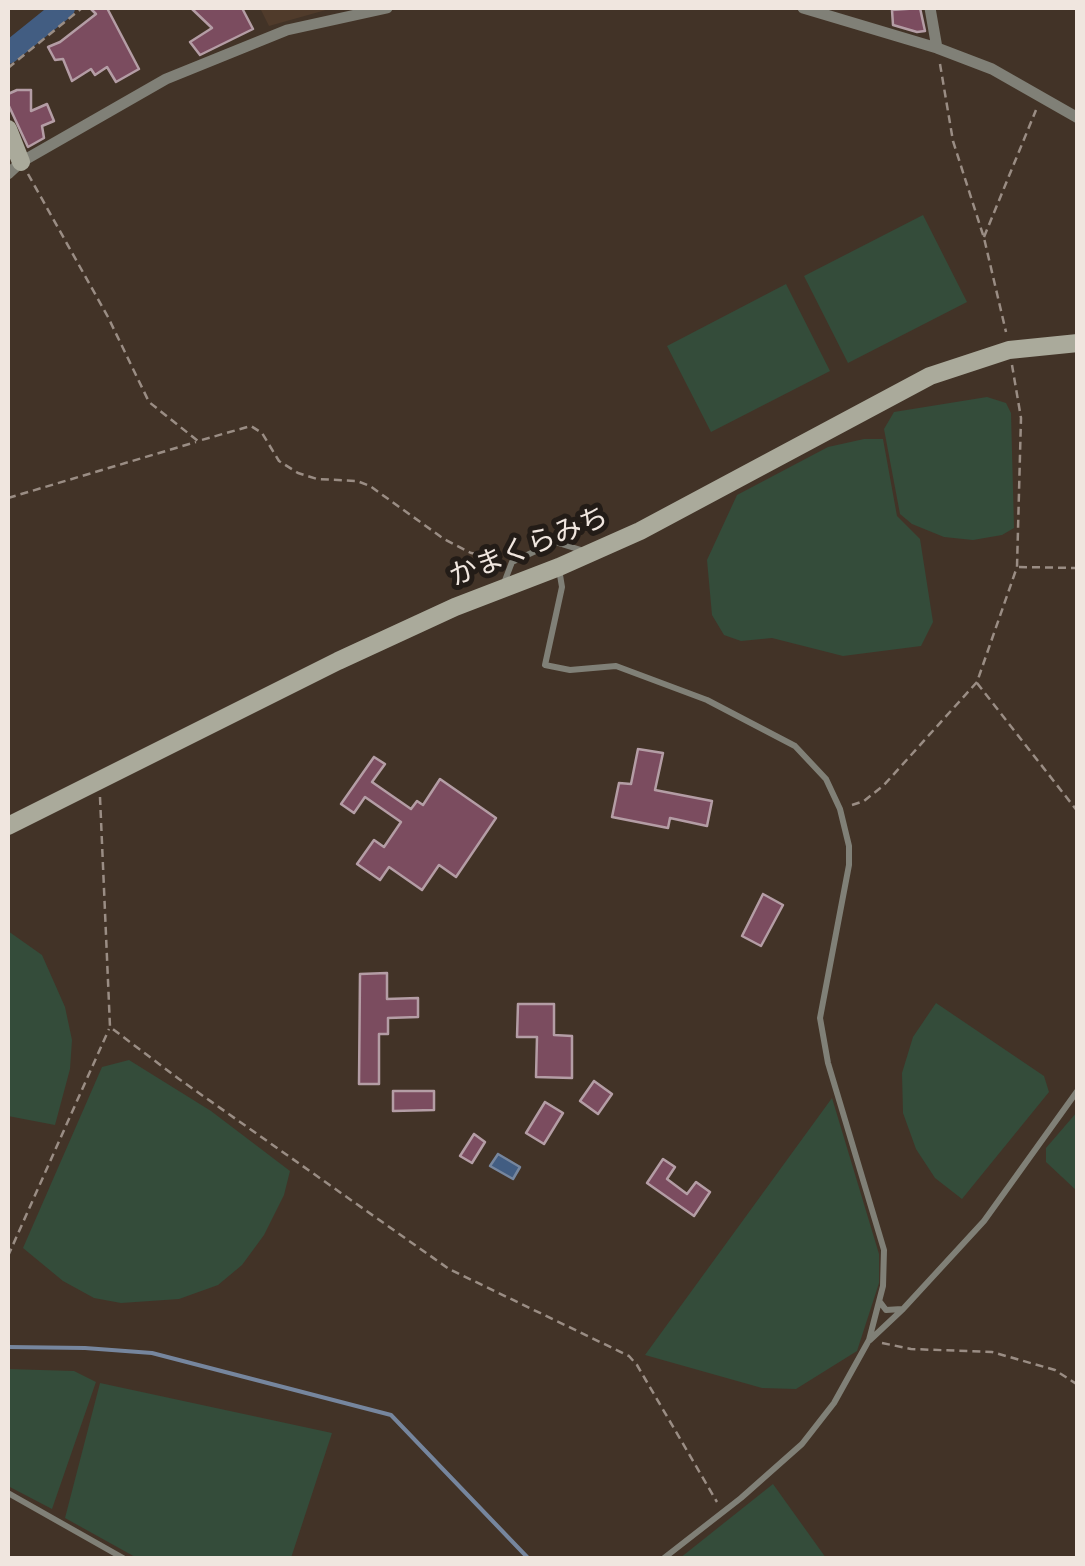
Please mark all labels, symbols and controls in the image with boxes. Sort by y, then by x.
street label: かまくらみち [445,500,613,594]

